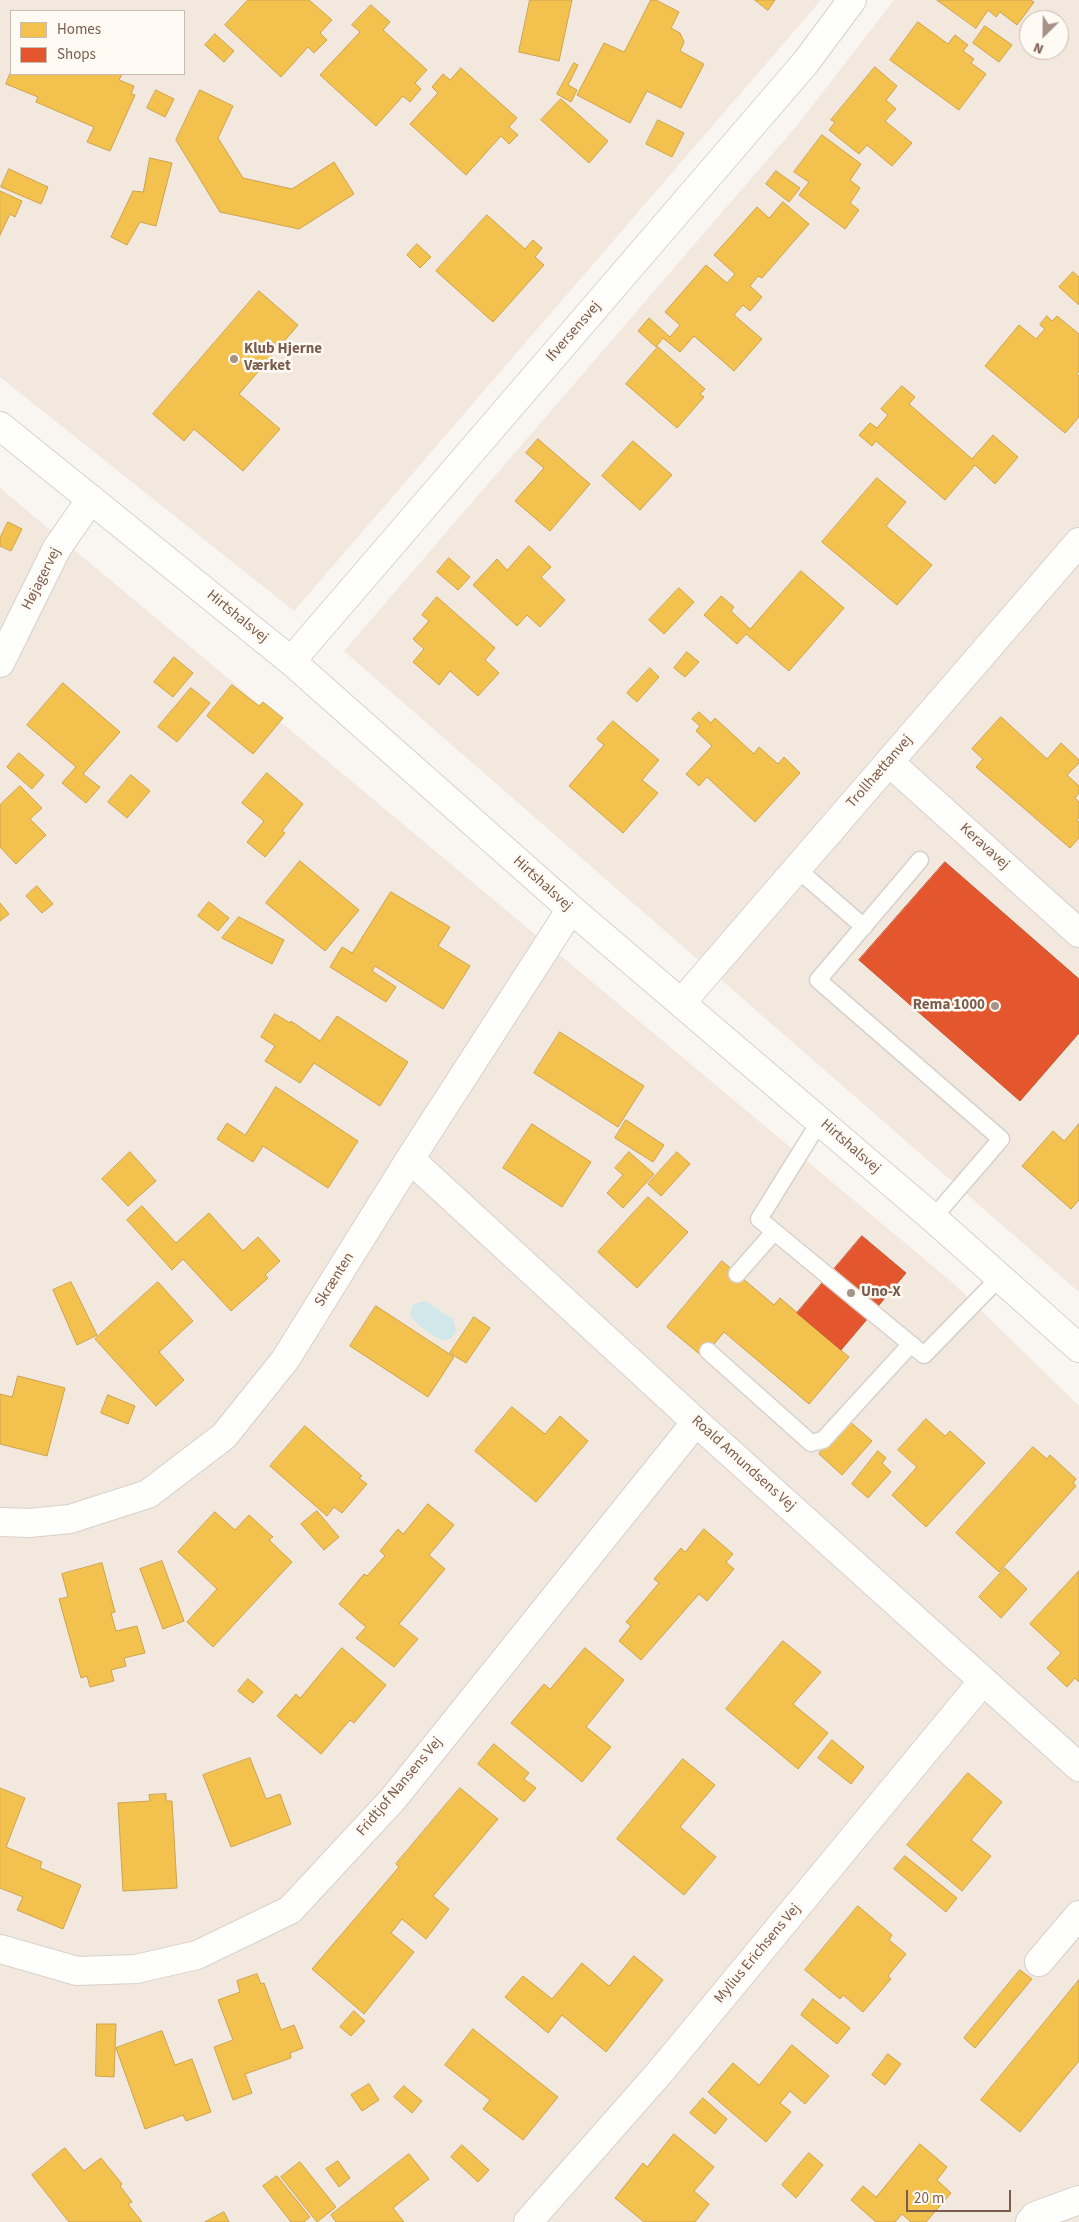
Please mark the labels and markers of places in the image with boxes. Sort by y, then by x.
place label: Klub Hjerne Værket [244,341,322,376]
marker: Klub Hjerne Værket [228,353,240,365]
place label: Rema 1000 [913,997,985,1015]
marker: Rema 1000 [989,1000,1001,1012]
place label: Uno-X [861,1284,901,1302]
marker: Uno-X [845,1287,857,1299]

